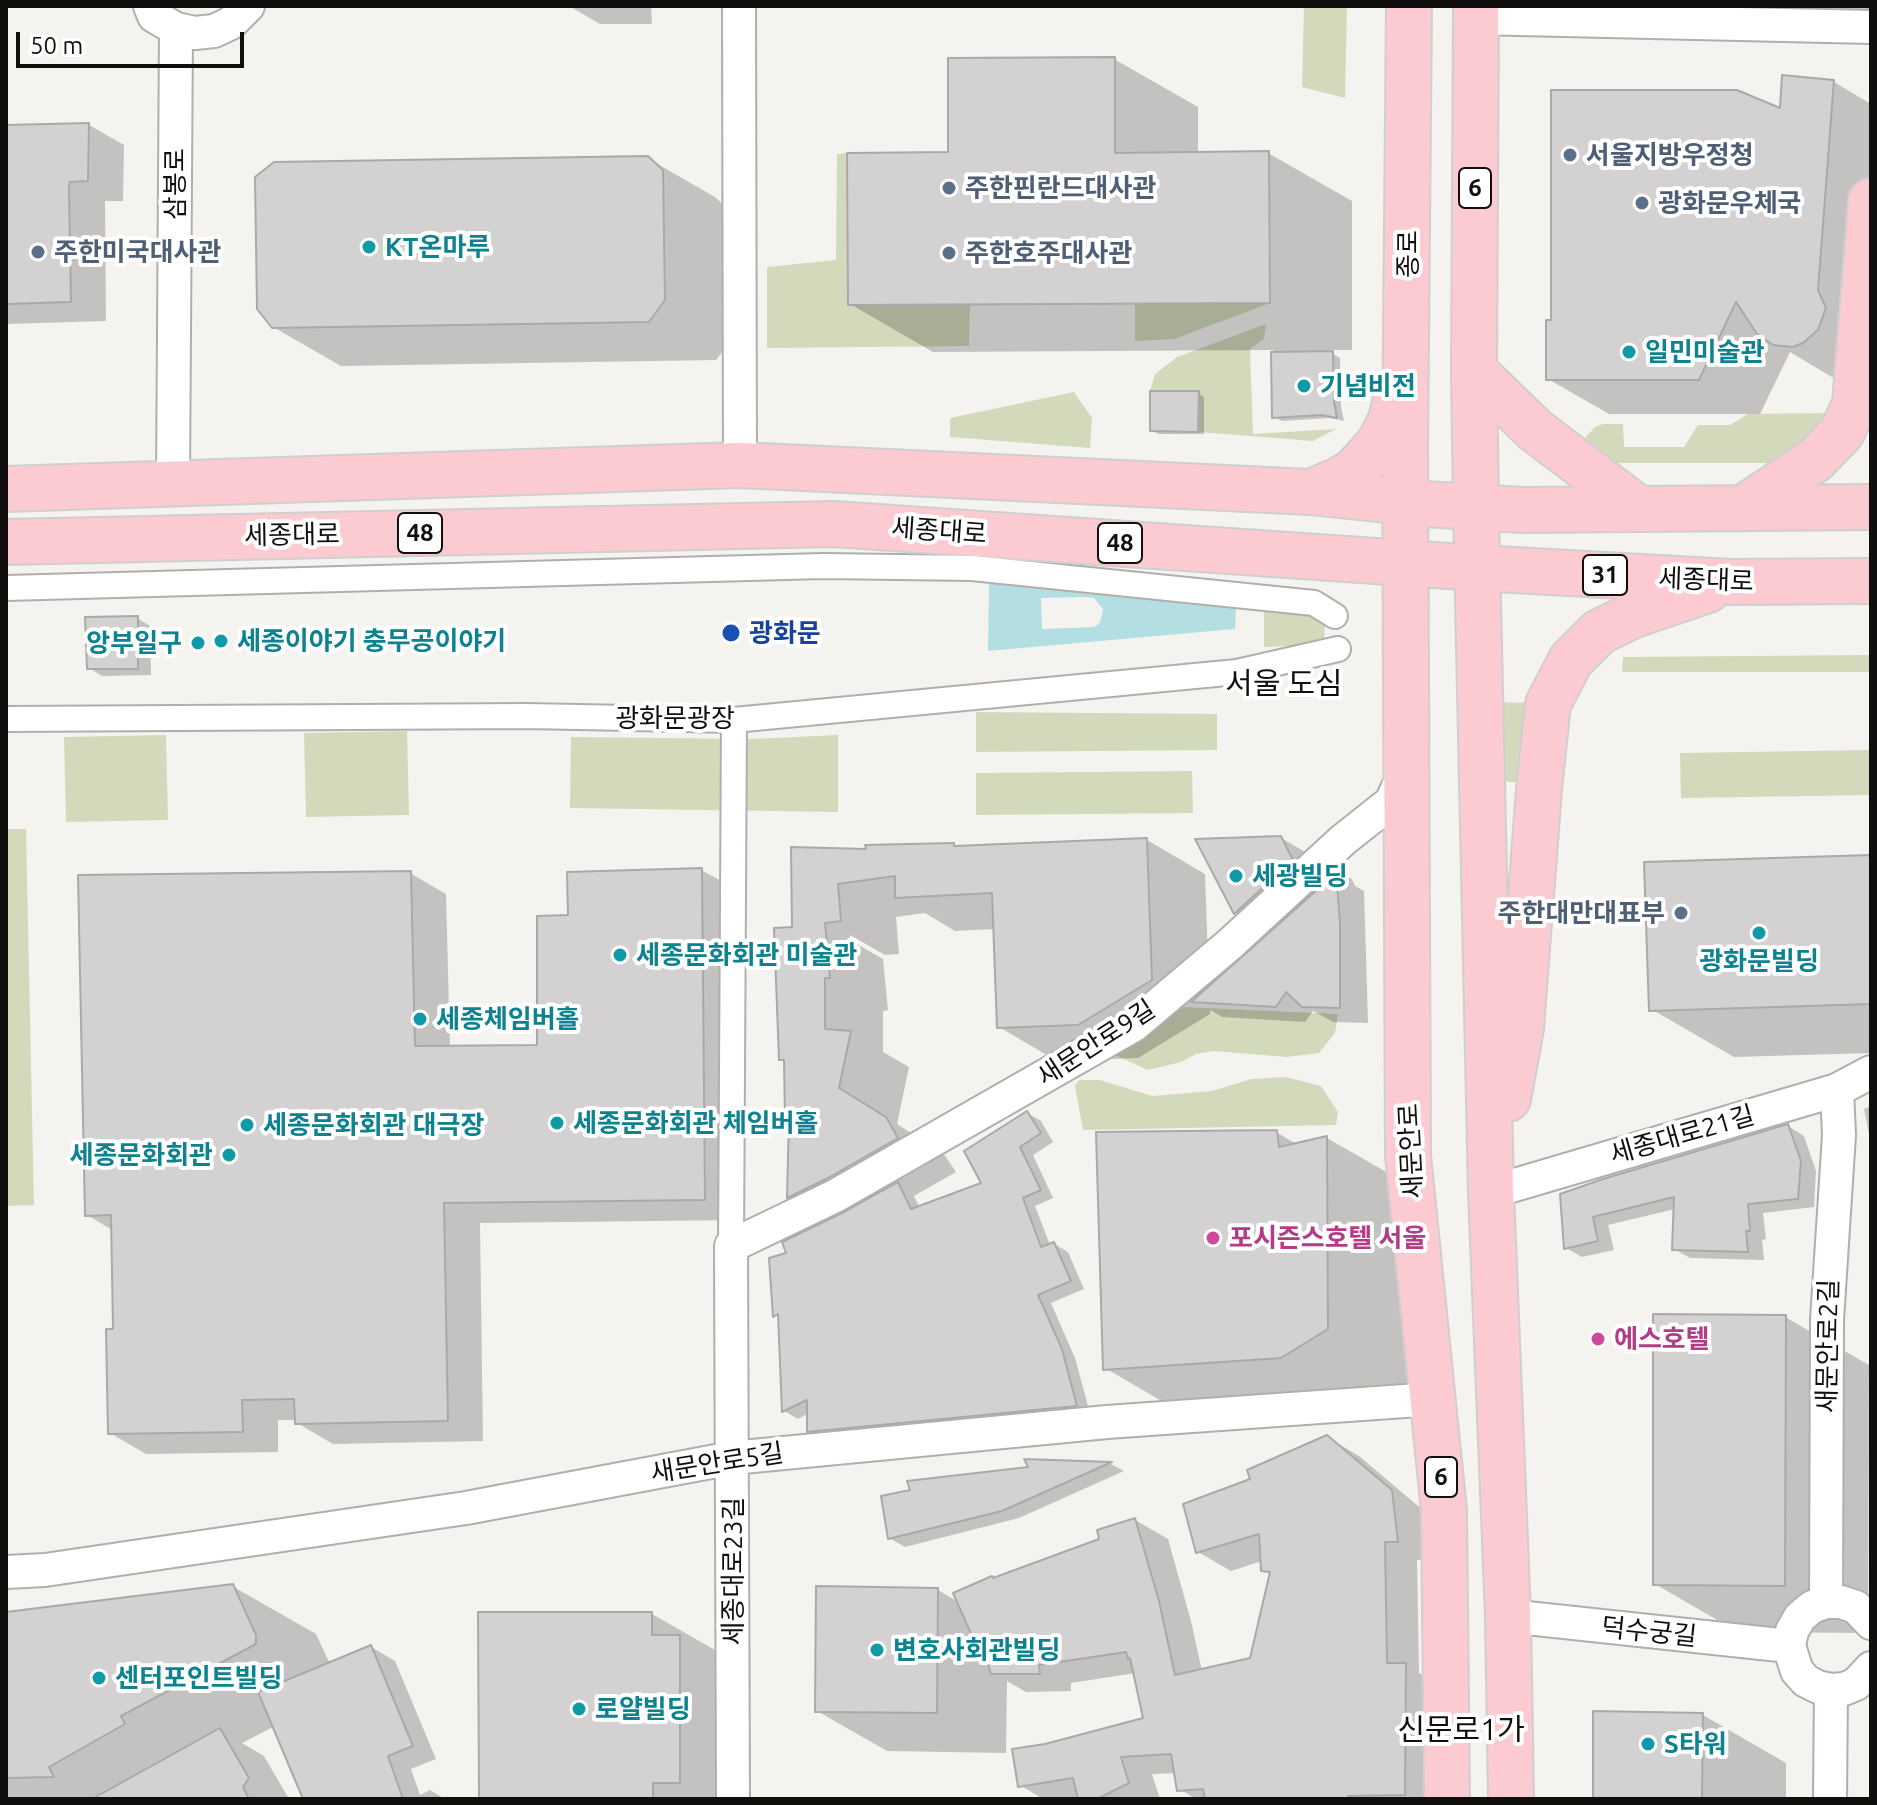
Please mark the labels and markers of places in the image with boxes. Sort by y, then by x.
place label: 서울지방우정청 [1586,139,1753,171]
marker: 서울지방우정청 [1561,146,1579,164]
place label: 주한핀란드대사관 [965,172,1156,204]
marker: 주한핀란드대사관 [940,179,958,197]
place label: 광화문우체국 [1658,187,1802,219]
marker: 광화문우체국 [1633,194,1651,212]
place label: KT온마루 [385,231,490,263]
place label: 주한미국대사관 [54,236,221,268]
place label: 주한호주대사관 [965,237,1132,269]
marker: KT온마루 [360,238,378,256]
marker: 주한미국대사관 [29,243,47,261]
marker: 주한호주대사관 [940,244,958,262]
place label: 일민미술관 [1645,336,1765,368]
marker: 일민미술관 [1620,343,1638,361]
place label: 기념비전 [1320,370,1416,402]
marker: 기념비전 [1295,377,1313,395]
place label: 광화문 [749,617,821,649]
marker: 광화문 [720,622,742,644]
place label: 세종이야기 충무공이야기 [237,625,506,657]
place label: 앙부일구 [86,627,182,659]
marker: 세종이야기 충무공이야기 [212,632,230,650]
marker: 앙부일구 [189,634,207,652]
place label: 세광빌딩 [1252,860,1348,892]
marker: 세광빌딩 [1227,867,1245,885]
place label: 주한대만대표부 [1498,897,1665,929]
marker: 주한대만대표부 [1672,904,1690,922]
marker: 광화문빌딩 [1750,924,1768,942]
place label: 세종문화회관 미술관 [636,939,857,971]
place label: 광화문빌딩 [1699,945,1819,977]
marker: 세종문화회관 미술관 [611,946,629,964]
place label: 세종체임버홀 [436,1003,580,1035]
marker: 세종체임버홀 [411,1010,429,1028]
place label: 세종문화회관 체임버홀 [573,1107,818,1139]
place label: 세종문화회관 대극장 [263,1109,484,1141]
marker: 세종문화회관 체임버홀 [548,1114,566,1132]
marker: 세종문화회관 대극장 [238,1116,256,1134]
place label: 세종문화회관 [69,1139,213,1171]
marker: 세종문화회관 [220,1146,238,1164]
place label: 포시즌스호텔 서울 [1229,1222,1427,1254]
marker: 포시즌스호텔 서울 [1204,1229,1222,1247]
place label: 에스호텔 [1614,1323,1710,1355]
marker: 에스호텔 [1589,1330,1607,1348]
place label: 변호사회관빌딩 [893,1634,1060,1666]
marker: 변호사회관빌딩 [868,1641,886,1659]
place label: 센터포인트빌딩 [115,1662,282,1694]
marker: 센터포인트빌딩 [90,1669,108,1687]
place label: 로얄빌딩 [595,1693,691,1725]
marker: 로얄빌딩 [570,1700,588,1718]
place label: S타워 [1664,1728,1727,1760]
marker: S타워 [1639,1735,1657,1753]

